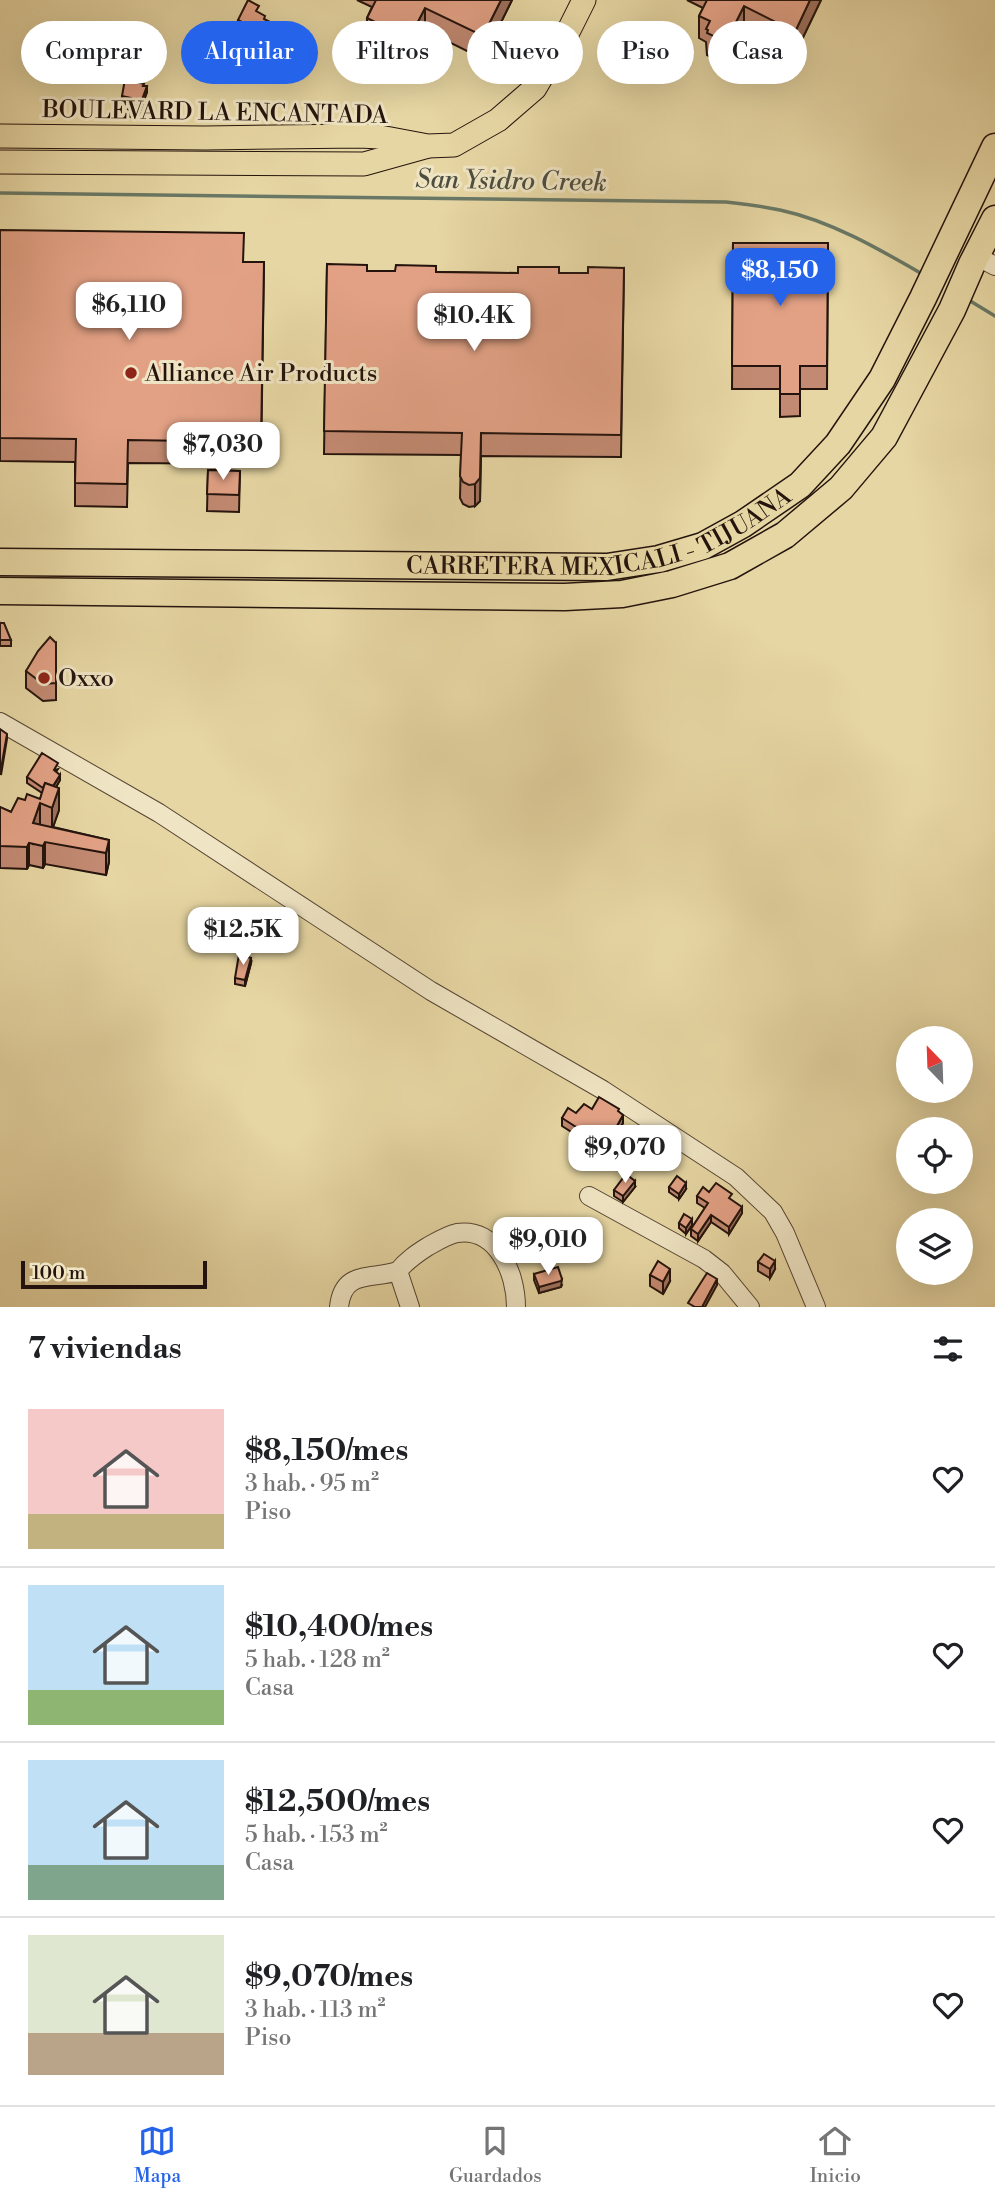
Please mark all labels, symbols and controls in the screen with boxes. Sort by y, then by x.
chip: Comprar [21,21,167,84]
chip: Alquilar [181,21,318,84]
chip: Filtros [332,21,453,84]
chip: Nuevo [467,21,583,84]
chip: Piso [597,21,694,84]
chip: Casa [708,21,807,84]
street label: BOULEVARD LA ENCANTADA [41,95,389,131]
water label: San Ysidro Creek [415,163,607,199]
pin: $8,150 [723,248,837,308]
text: $8,150 [741,257,819,285]
pin: $6,110 [72,282,186,342]
text: $6,110 [92,291,166,319]
pin: $10.4K [417,294,531,353]
text: $10.4K [433,302,515,330]
place label: Alliance Air Products [144,359,377,389]
marker: Alliance Air Products [123,365,139,381]
pin: $7,030 [166,422,280,482]
text: $7,030 [183,431,263,459]
street label: CARRETERA MEXICALI - TIJUANA [406,481,798,583]
place label: Oxxo [58,664,114,694]
marker: Oxxo [36,670,52,686]
pin: $12.5K [186,908,300,967]
text: $12.5K [204,916,282,944]
north arrow [896,1026,973,1102]
map controls [896,1026,973,1285]
button: locate [896,1117,973,1194]
pin: $9,070 [568,1126,682,1185]
text: $9,070 [584,1134,666,1162]
button: layers [896,1208,973,1285]
pin: $9,010 [491,1218,605,1277]
text: $9,010 [509,1226,587,1254]
scale bar [21,1258,206,1290]
text: 100 m [32,1261,85,1285]
text: 7 viviendas [28,1330,182,1368]
icon: filters [929,1330,967,1368]
text: $8,150/mes [245,1432,408,1470]
icon: home [84,1437,168,1521]
icon: heart [929,1460,967,1498]
text: 3 hab. · 95 m² [245,1470,379,1498]
text: Piso [245,1498,291,1526]
text: $10,400/mes [245,1608,433,1646]
icon: home [84,1613,168,1697]
icon: heart [929,1636,967,1674]
text: 5 hab. · 128 m² [245,1646,390,1674]
text: Casa [245,1674,294,1702]
text: $12,500/mes [245,1783,430,1821]
icon: home [84,1788,168,1872]
icon: heart [929,1811,967,1849]
text: 5 hab. · 153 m² [245,1821,388,1849]
text: Casa [245,1849,294,1877]
text: $9,070/mes [245,1958,413,1996]
icon: home [84,1963,168,2047]
icon: heart [929,1986,967,2024]
text: 3 hab. · 113 m² [245,1996,386,2024]
text: Piso [245,2024,291,2052]
tab: Mapa [134,2122,181,2188]
tab: Guardados [449,2122,542,2188]
tab: Inicio [810,2122,861,2188]

